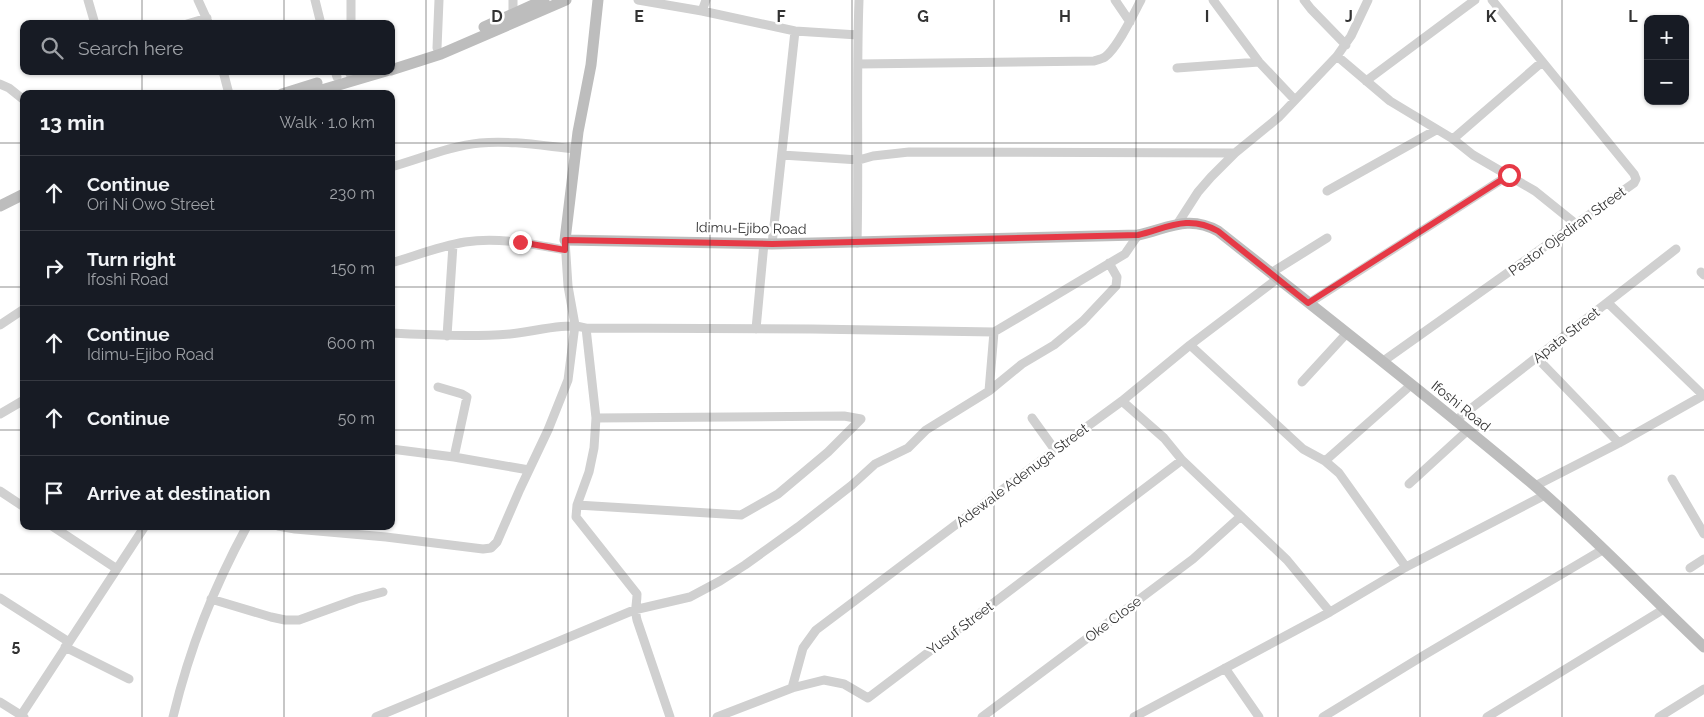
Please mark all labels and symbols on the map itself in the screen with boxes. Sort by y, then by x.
text: D [491,7,503,26]
text: E [634,7,644,26]
text: F [776,7,786,26]
text: G [917,7,929,26]
text: H [1059,7,1071,26]
text: I [1205,7,1209,26]
text: J [1345,7,1353,26]
text: K [1486,7,1497,26]
text: L [1628,7,1638,26]
route start [1498,164,1521,187]
street label: Pastor Ojediran Street [1505,183,1629,279]
street label: Idimu-Ejibo Road [695,219,807,237]
route end [509,231,532,254]
street label: Apata Street [1529,304,1603,366]
street label: Ifoshi Road [1428,377,1494,435]
street label: Adewale Adenuga Street [953,420,1091,530]
street label: Oke Close [1082,593,1144,645]
street label: Yusuf Street [924,598,996,658]
text: 5 [12,636,21,655]

